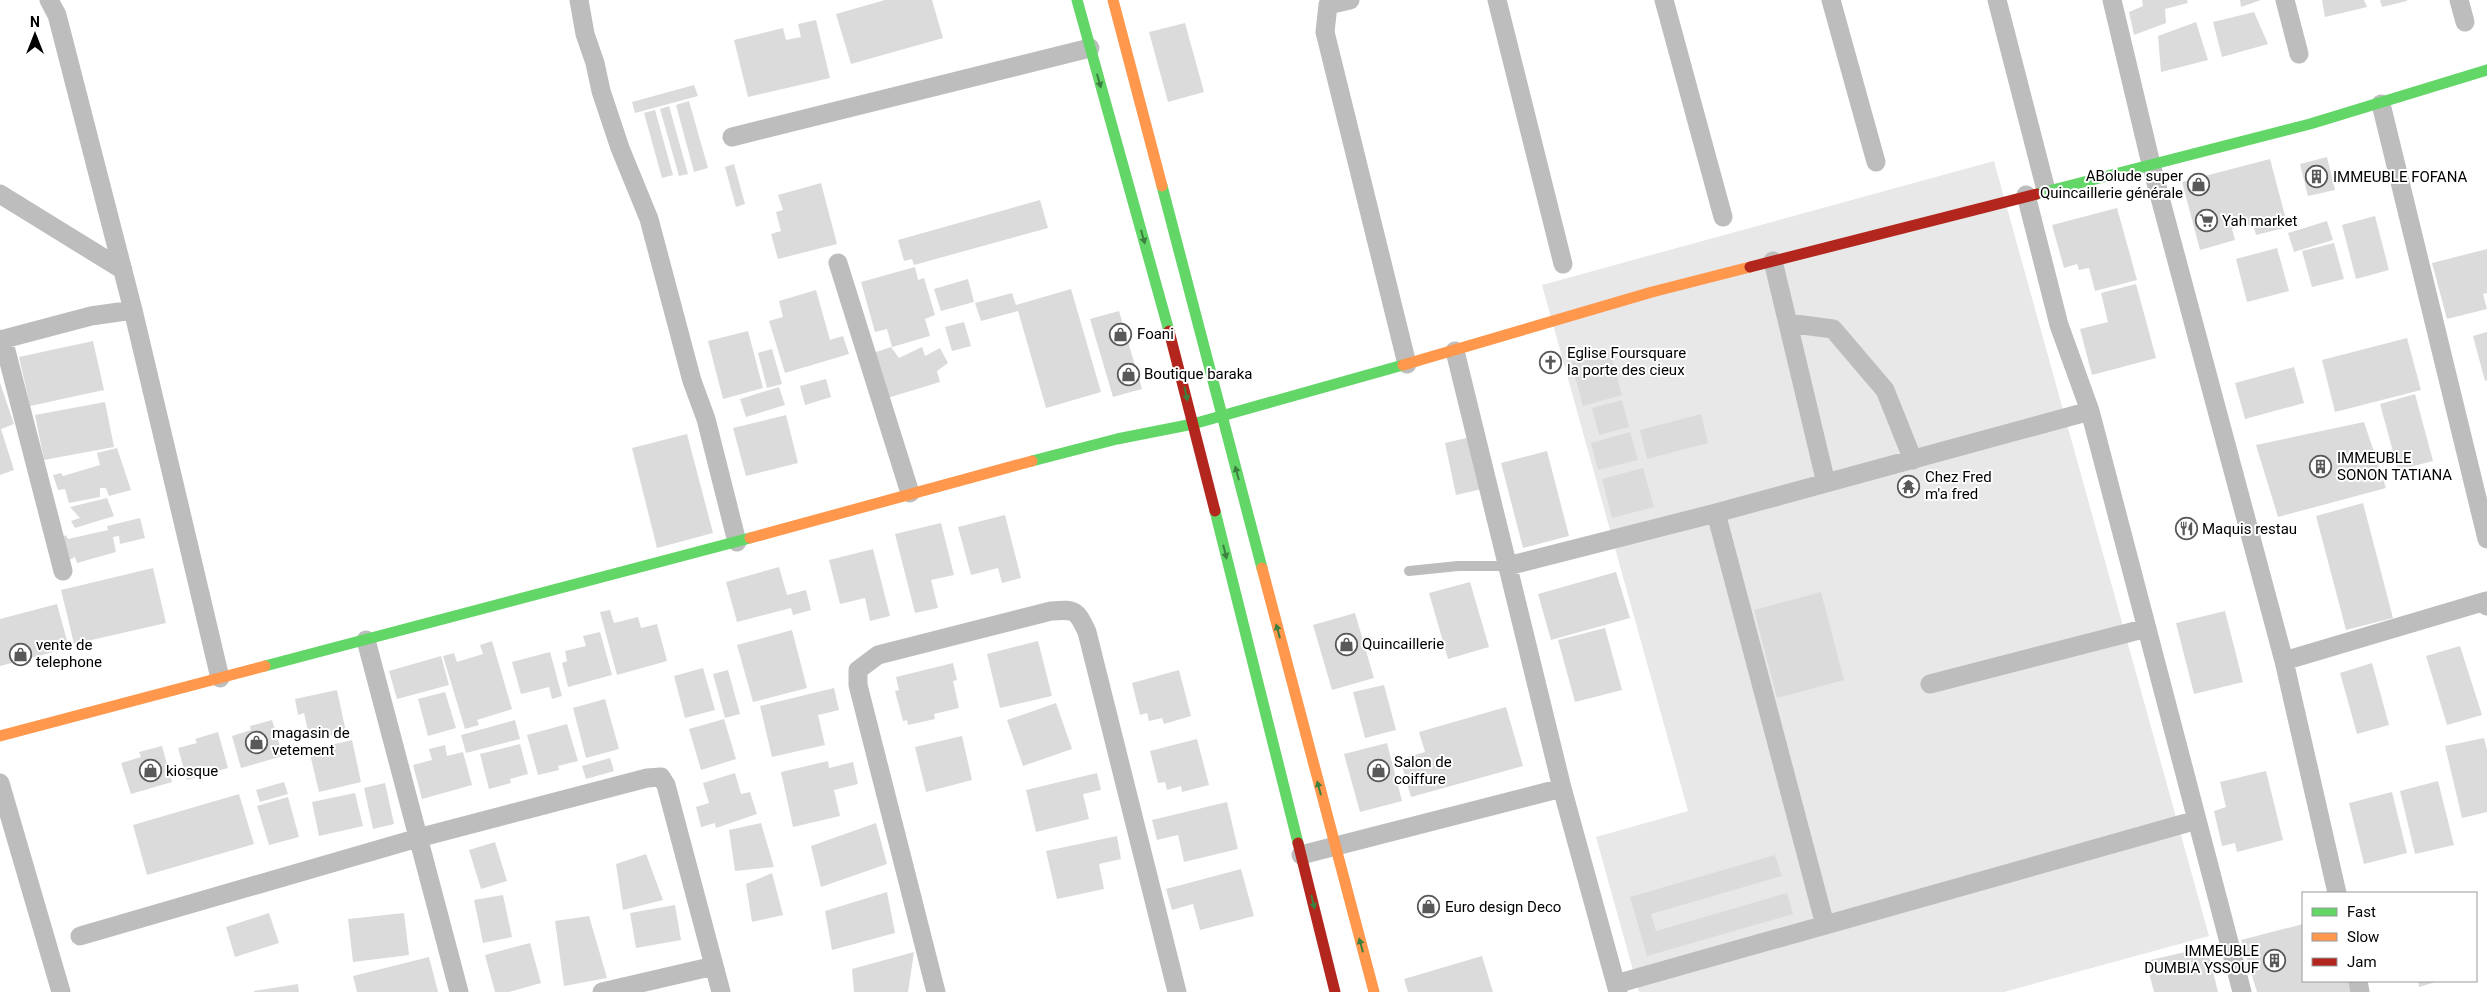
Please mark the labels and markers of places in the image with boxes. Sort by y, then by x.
building icon: IMMEUBLE FOFANA [2305,165,2329,189]
place label: ABolude super Quincaillerie générale [2040,167,2183,202]
place label: IMMEUBLE FOFANA [2333,168,2467,186]
shop icon: ABolude super Quincaillerie générale [2187,173,2211,197]
supermarket icon: Yah market [2194,209,2218,233]
place label: Yah market [2222,212,2297,230]
shop icon: Foani [1109,322,1133,346]
place label: Foani [1137,325,1174,343]
place label: Eglise Foursquare la porte des cieux [1567,344,1686,379]
church icon: Eglise Foursquare la porte des cieux [1539,350,1563,374]
shop icon: Boutique baraka [1116,362,1140,386]
place label: Boutique baraka [1144,365,1253,383]
place label: IMMEUBLE SONON TATIANA [2337,449,2452,484]
building icon: IMMEUBLE SONON TATIANA [2309,455,2333,479]
place label: Chez Fred m'a fred [1925,468,1992,503]
temple icon: Chez Fred m'a fred [1897,474,1921,498]
restaurant icon: Maquis restau [2174,517,2198,541]
place label: Maquis restau [2202,520,2297,538]
shop icon: Quincaillerie [1334,632,1358,656]
place label: Quincaillerie [1362,635,1444,653]
place label: vente de telephone [36,636,102,671]
shop icon: vente de telephone [8,642,32,666]
place label: magasin de vetement [272,724,350,759]
shop icon: magasin de vetement [244,730,268,754]
place label: Salon de coiffure [1394,753,1452,788]
shop icon: kiosque [138,759,162,783]
shop icon: Salon de coiffure [1366,759,1390,783]
place label: kiosque [166,762,218,780]
shop icon: Euro design Deco [1417,895,1441,919]
place label: Euro design Deco [1445,898,1561,916]
place label: IMMEUBLE DUMBIA YSSOUF [2144,942,2259,977]
building icon: IMMEUBLE DUMBIA YSSOUF [2263,948,2287,972]

